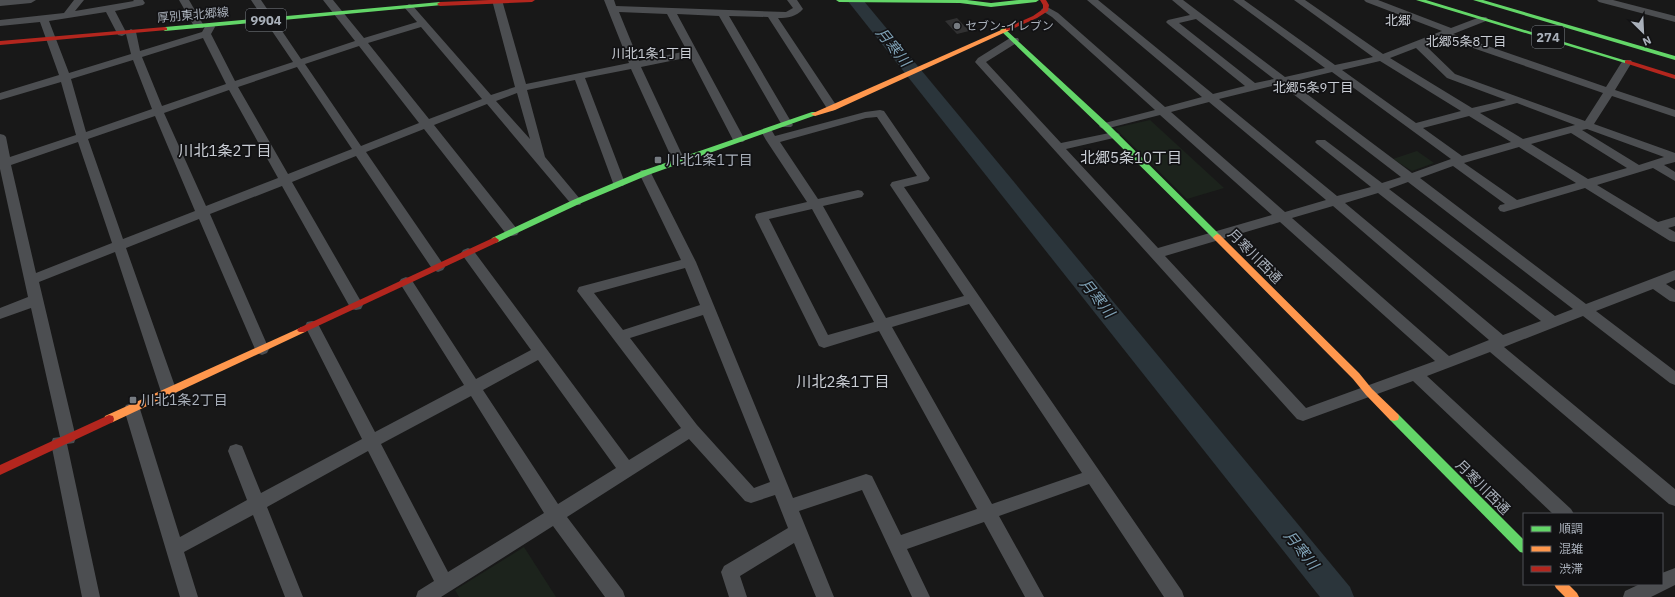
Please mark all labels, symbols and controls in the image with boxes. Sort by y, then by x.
street label: 厚別東北郷線 [156,4,229,25]
road number: 9904 [246,9,286,31]
district label: 北郷 [1385,12,1411,29]
north arrow [1623,12,1663,52]
place label: セブン-イレブン [965,18,1054,33]
marker: セブン-イレブン [952,21,962,31]
water label: 月寒川 [872,23,916,72]
road number: 274 [1532,26,1564,48]
district label: 北郷5条8丁目 [1426,33,1506,50]
text: N [1641,33,1654,49]
district label: 川北1条1丁目 [612,45,692,62]
district label: 北郷5条9丁目 [1273,79,1353,96]
district label: 川北1条2丁目 [178,141,272,160]
district label: 北郷5条10丁目 [1080,148,1182,167]
place label: 川北1条1丁目 [666,151,753,169]
marker: 川北1条1丁目 [653,155,663,165]
street label: 月寒川西通 [1224,225,1286,287]
water label: 月寒川 [1076,274,1120,323]
district label: 川北2条1丁目 [796,372,890,391]
place label: 川北1条2丁目 [141,391,228,409]
marker: 川北1条2丁目 [128,395,138,405]
street label: 月寒川西通 [1452,456,1514,518]
legend [1523,513,1663,585]
text: 順調 [1559,521,1583,536]
water label: 月寒川 [1280,526,1324,575]
text: 混雑 [1559,541,1583,556]
text: 渋滞 [1559,561,1583,576]

